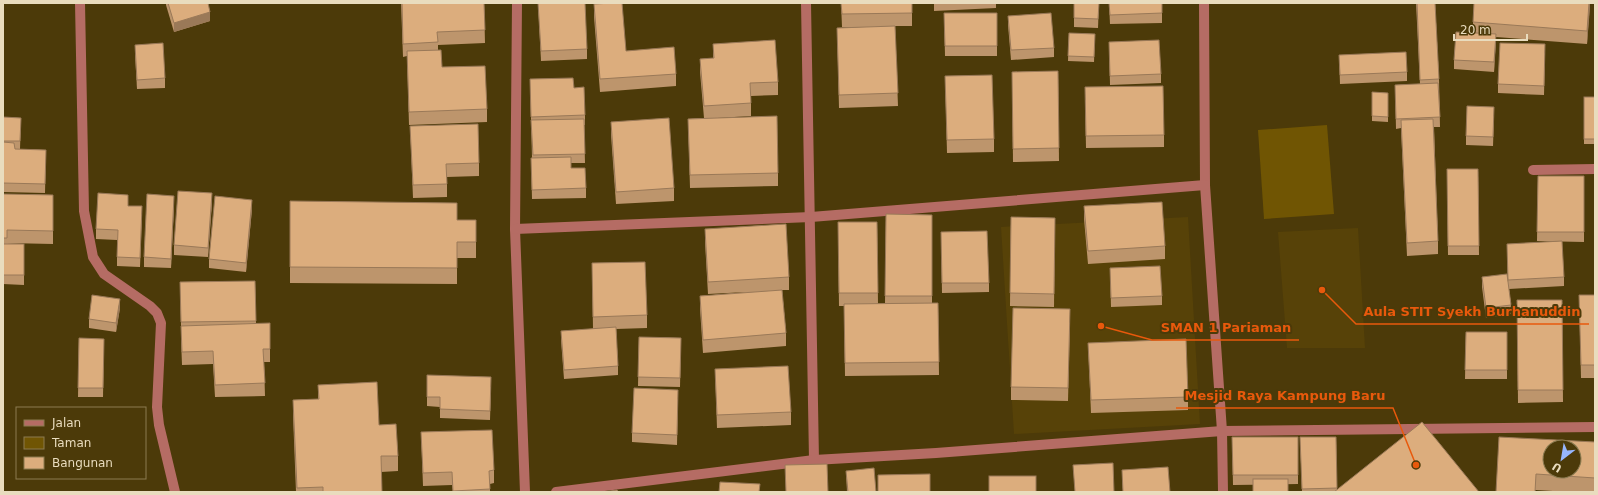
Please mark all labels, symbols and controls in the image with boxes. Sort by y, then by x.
scale bar [1454,16,1527,42]
text: 20 m [1460,23,1491,37]
callout: Aula STIT Syekh Burhanuddin [1356,299,1589,324]
text: Aula STIT Syekh Burhanuddin [1363,304,1581,319]
callout: SMAN 1 Pariaman [1152,315,1299,340]
text: SMAN 1 Pariaman [1161,320,1291,335]
callout: Mesjid Raya Kampung Baru [1176,383,1393,408]
text: Mesjid Raya Kampung Baru [1185,388,1385,403]
legend [16,407,146,479]
text: Jalan [51,416,81,430]
text: Taman [51,436,91,450]
north arrow [1542,439,1582,479]
text: Bangunan [52,456,113,470]
text: U [1550,459,1564,475]

